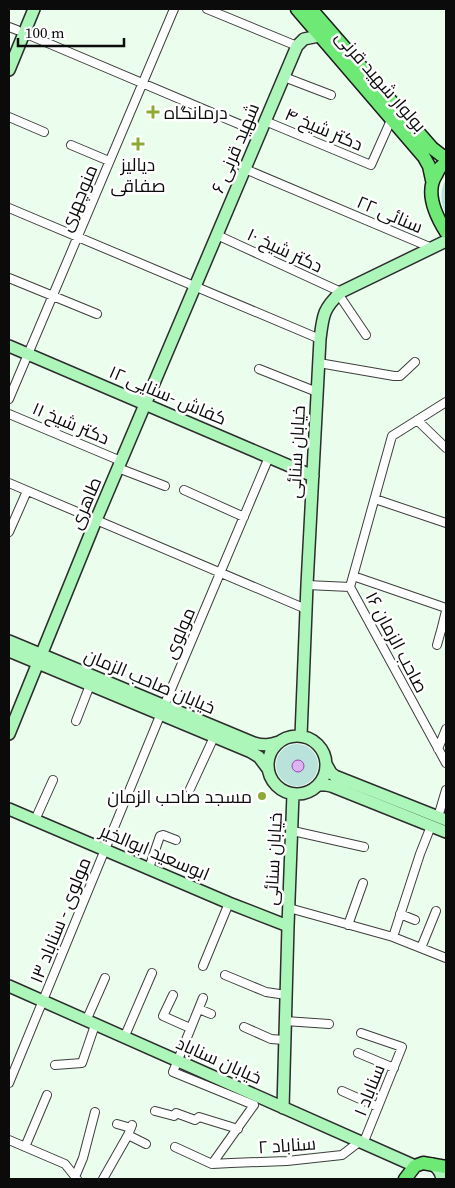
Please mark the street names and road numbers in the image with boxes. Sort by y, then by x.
street label: بولوار شهید قرنی [330,25,432,137]
street label: شهید قرنی ۶ [205,99,265,197]
street label: دکتر شیخ ۴ [281,101,367,157]
street label: منوچهری [53,161,103,235]
street label: سنائی ۲۲ [353,189,427,239]
street label: دکتر شیخ ۱۰ [243,222,327,278]
street label: کفاش -سنایی ۱۲ [106,359,230,431]
street label: دکتر شیخ ۱۱ [29,396,113,450]
street label: خیابان سنائی [281,405,311,499]
street label: طاهری [63,473,107,533]
street label: صاحب الزمان ۱۶ [360,587,434,697]
street label: مولوی [157,604,201,662]
street label: خیابان صاحب الزمان [81,642,219,720]
street label: خیابان سنائی [258,812,288,906]
street label: ابوسعید ابوالخیر [95,817,214,886]
street label: مولوی - سناباد ۱۳ [23,853,97,987]
street label: خیابان سناباد [172,1030,266,1090]
street label: سناباد ۱ [347,1060,391,1120]
street label: سناباد ۲ [257,1131,317,1159]

